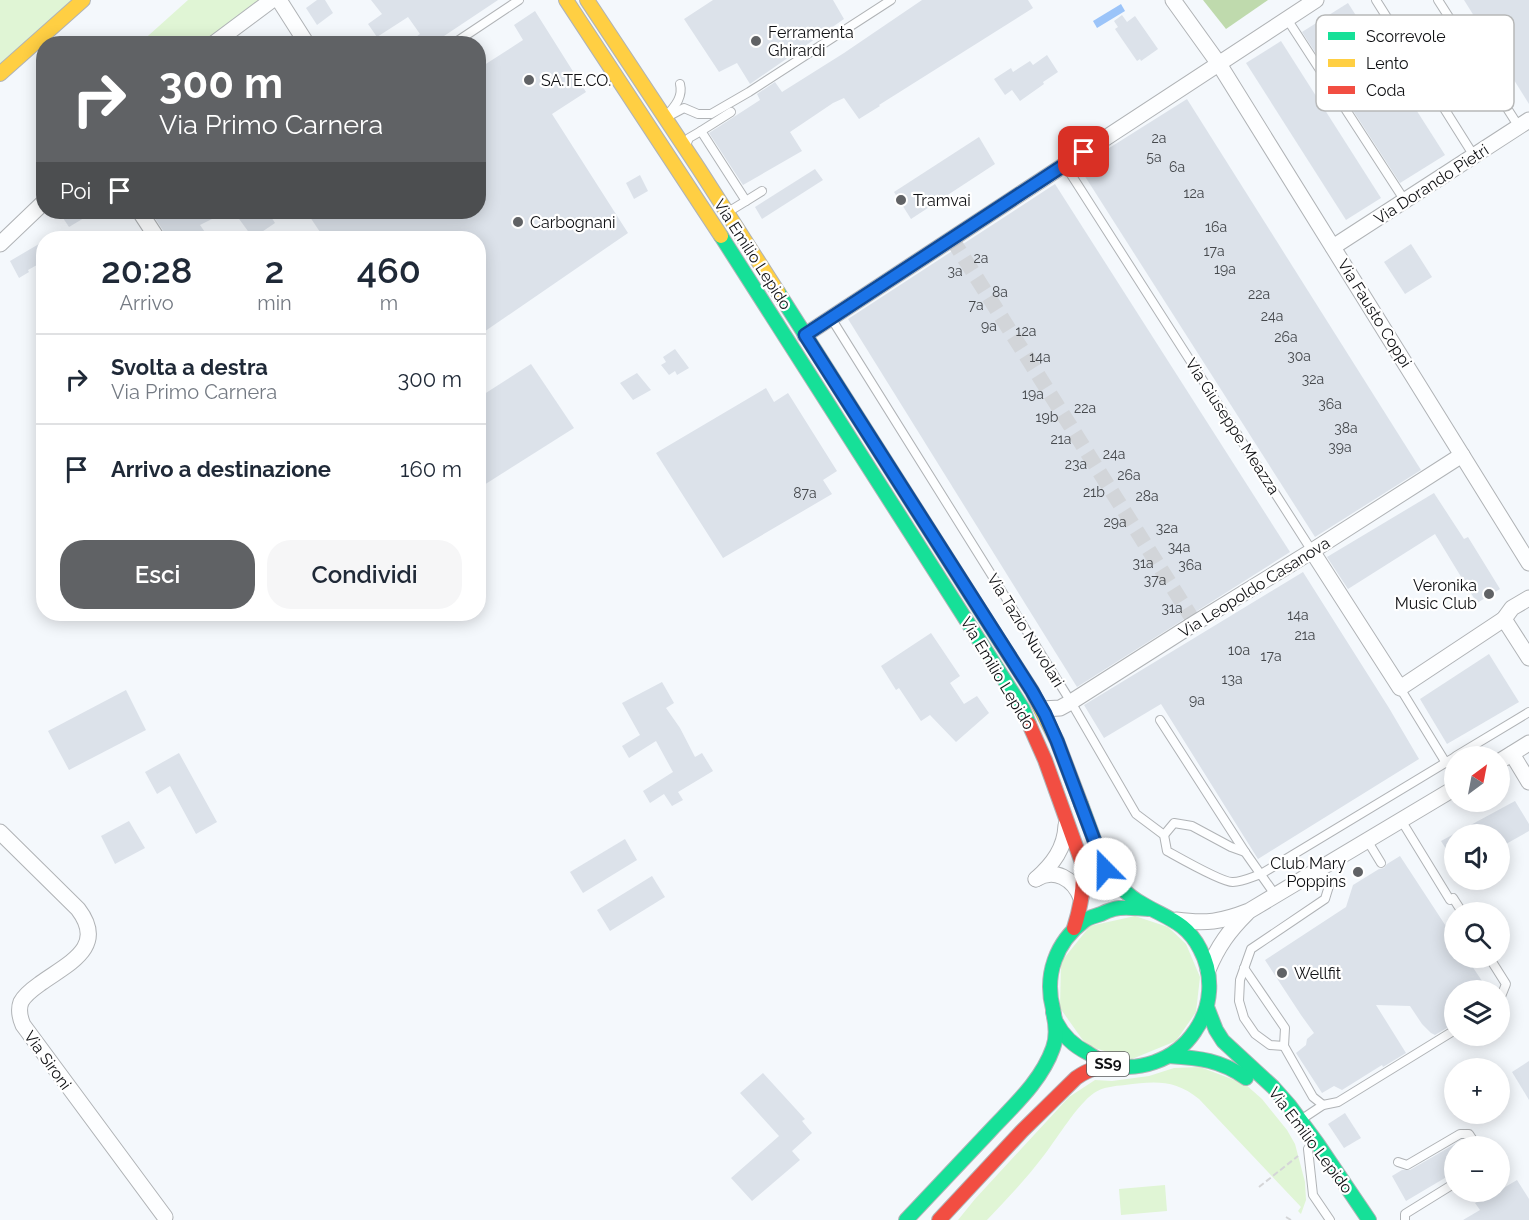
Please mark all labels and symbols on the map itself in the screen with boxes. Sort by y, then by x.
legend [1316,15,1514,111]
place label: Ferramenta Ghirardi [768,23,854,60]
text: Scorrevole [1366,27,1446,46]
marker: Ferramenta Ghirardi [749,34,763,48]
text: Lento [1366,54,1409,73]
place label: SA.TE.CO. [541,71,611,90]
marker: SA.TE.CO. [522,73,536,87]
text: Coda [1366,81,1405,100]
pin [1058,126,1109,177]
house number: 2a [1152,130,1166,146]
street label: Via Dorando Pietri [1371,140,1492,228]
house number: 5a [1146,149,1162,165]
house number: 6a [1169,159,1185,175]
house number: 12a [1184,185,1204,201]
place label: Tramvai [913,191,971,210]
marker: Tramvai [894,193,908,207]
street label: Via Emilio Lepido [710,195,795,313]
place label: Carbognani [530,213,615,232]
marker: Carbognani [511,215,525,229]
house number: 16a [1205,219,1227,235]
house number: 17a [1203,243,1225,259]
house number: 2a [974,250,988,266]
street label: Via Fausto Coppi [1334,256,1415,371]
house number: 19a [1214,261,1236,277]
house number: 3a [947,263,963,279]
house number: 8a [992,284,1008,300]
house number: 22a [1248,286,1270,302]
house number: 7a [968,297,984,313]
house number: 24a [1261,308,1283,324]
house number: 9a [981,318,997,334]
house number: 12a [1016,323,1036,339]
house number: 26a [1274,329,1298,345]
house number: 30a [1287,348,1311,364]
house number: 14a [1029,349,1051,365]
street label: Via Giuseppe Meazza [1181,355,1284,498]
house number: 32a [1302,371,1324,387]
house number: 19a [1022,386,1044,402]
house number: 36a [1318,396,1342,412]
house number: 22a [1074,400,1096,416]
house number: 19b [1036,409,1059,425]
house number: 38a [1334,420,1358,436]
house number: 21a [1051,431,1071,447]
house number: 39a [1328,439,1352,455]
house number: 24a [1103,446,1125,462]
house number: 23a [1065,456,1087,472]
house number: 26a [1117,467,1141,483]
house number: 21b [1083,484,1105,500]
house number: 87a [793,485,817,501]
house number: 28a [1135,488,1159,504]
house number: 29a [1103,514,1127,530]
house number: 32a [1156,520,1178,536]
street label: Via Leopoldo Casanova [1175,533,1333,642]
house number: 34a [1168,539,1190,555]
house number: 31a [1132,555,1154,571]
house number: 36a [1178,557,1202,573]
street label: Via Tazio Nuvolari [983,570,1068,691]
house number: 37a [1144,572,1166,588]
place label: Veronika Music Club [1395,576,1477,613]
marker: Veronika Music Club [1482,587,1496,601]
house number: 31a [1161,600,1183,616]
house number: 14a [1287,607,1309,623]
street label: Via Emilio Lepido [957,614,1039,733]
house number: 21a [1295,627,1315,643]
house number: 10a [1228,642,1250,658]
house number: 17a [1260,648,1282,664]
house number: 13a [1221,671,1243,687]
house number: 9a [1189,692,1205,708]
north arrow [1444,746,1510,812]
position arrow [1073,837,1137,901]
place label: Club Mary Poppins [1270,854,1346,891]
marker: Club Mary Poppins [1351,865,1365,879]
place label: Wellfit [1294,964,1342,983]
marker: Wellfit [1275,966,1289,980]
street label: Via Sironi [20,1027,75,1093]
road number: SS9 [1087,1052,1129,1076]
street label: Via Emilio Lepido [1265,1084,1357,1197]

